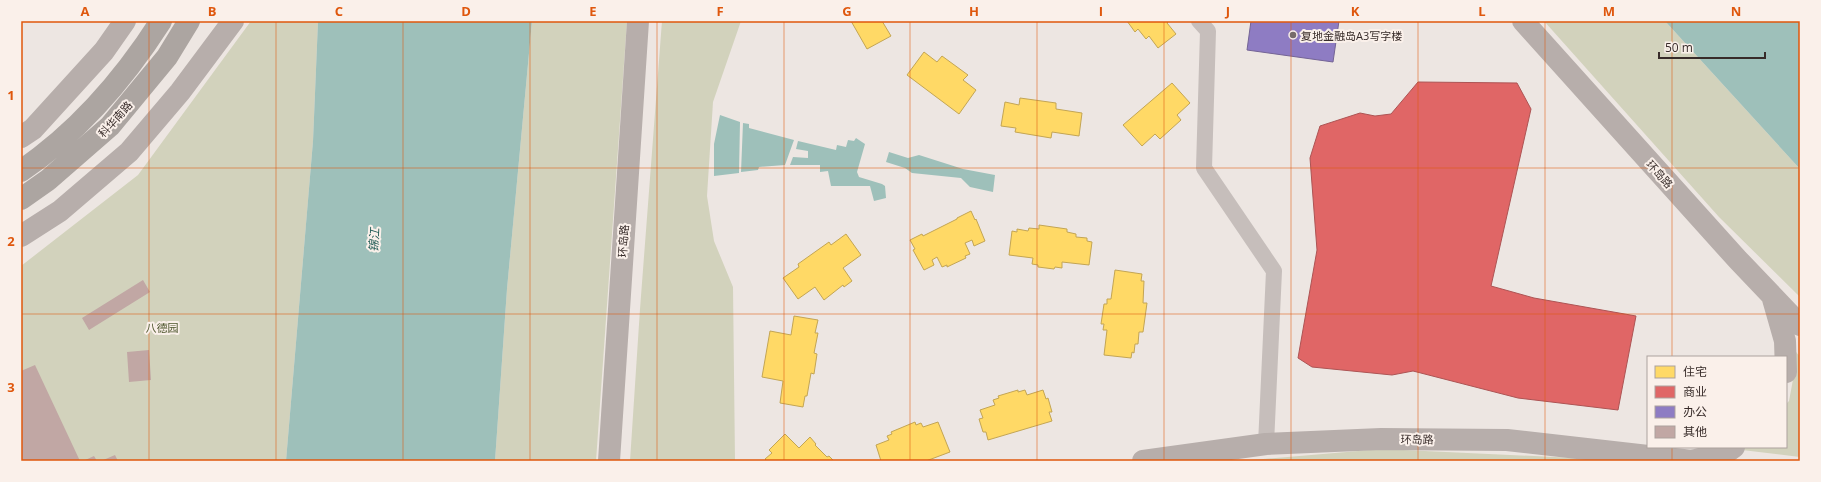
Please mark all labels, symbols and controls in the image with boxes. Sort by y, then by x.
text: A [81,2,90,20]
text: B [208,2,217,20]
text: C [335,2,343,20]
text: D [461,2,471,20]
text: E [589,2,597,20]
text: F [716,2,724,20]
text: G [842,2,852,20]
text: H [969,2,979,20]
text: I [1099,2,1103,20]
text: J [1225,2,1230,20]
text: K [1351,2,1360,20]
text: L [1478,2,1486,20]
text: M [1603,2,1615,20]
text: N [1731,2,1741,20]
place label: 复地金融岛A3写字楼 [1301,28,1402,43]
marker: 复地金融岛A3写字楼 [1288,30,1298,40]
scale bar [1659,34,1765,60]
text: 50 m [1665,39,1693,56]
text: 1 [7,86,15,104]
street label: 科华南路 [95,98,135,140]
street label: 环岛路 [1643,157,1677,191]
street label: 环岛路 [614,224,632,258]
water label: 锦江 [365,226,383,252]
text: 2 [7,232,15,250]
park label: 八德园 [146,320,179,335]
legend [1647,356,1787,448]
text: 住宅 [1683,363,1707,380]
text: 3 [7,378,15,396]
text: 商业 [1683,383,1707,400]
text: 办公 [1683,403,1707,420]
text: 其他 [1683,423,1707,440]
street label: 环岛路 [1400,431,1434,447]

